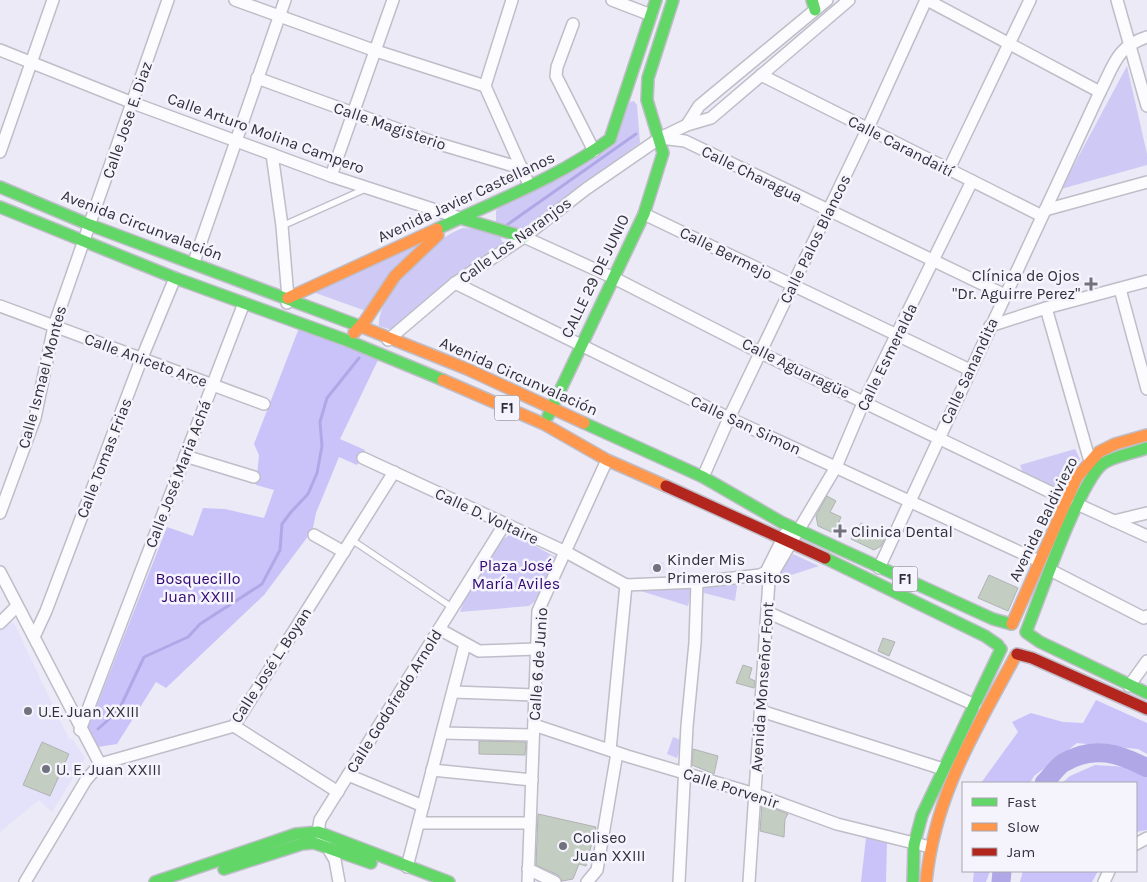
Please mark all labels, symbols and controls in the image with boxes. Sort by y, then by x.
street label: Calle Jose E. Diaz [98,59,156,181]
street label: Calle Arturo Molina Campero [165,88,367,178]
street label: Calle Magisterio [331,98,449,154]
street label: Calle Carandaití [845,111,957,181]
street label: Calle Charagua [698,141,806,207]
street label: Avenida Javier Castellanos [374,148,558,246]
street label: Calle Palos Blancos [776,171,854,307]
street label: Avenida Circunvalación [59,185,225,265]
street label: Calle Los Naranjos [455,193,575,287]
street label: CALLE 29 DE JUNIO [557,211,633,341]
street label: Calle Bermejo [677,222,775,284]
place label: Clínica de Ojos "Dr. Aguirre Perez" [952,266,1080,303]
marker: Clínica de Ojos "Dr. Aguirre Perez" [1084,277,1098,291]
street label: Calle Esmeralda [853,300,921,414]
street label: Calle Ismael Montes [14,303,70,451]
street label: Calle Sanandita [936,315,1002,427]
street label: Calle Aniceto Arce [82,329,210,391]
street label: Avenida Circunvalación [437,333,601,419]
street label: Calle Aguaragüe [739,334,853,402]
street label: Calle San Simon [688,391,804,459]
street label: Calle Tomas Frias [72,395,136,521]
road number: F1 [494,396,520,420]
street label: Calle José Maria Achá [141,397,215,551]
street label: Avenida Baldiviezo [1005,454,1081,584]
street label: Calle D. Voltaire [432,484,542,548]
place label: Clinica Dental [851,522,953,541]
marker: Clinica Dental [833,524,847,538]
place label: Kinder Mis Primeros Pasitos [667,550,790,587]
park label: Plaza José María Aviles [472,556,560,593]
marker: Kinder Mis Primeros Pasitos [651,562,663,574]
road number: F1 [892,566,918,592]
park label: Bosquecillo Juan XXIII [155,569,241,606]
street label: Avenida Monseñor Font [747,601,777,773]
street label: Calle José L. Boyan [227,604,315,726]
street label: Calle 6 de Junio [525,607,551,721]
street label: Calle Godofredo Arnold [342,626,446,776]
place label: U.E. Juan XXIII [38,702,139,721]
marker: U.E. Juan XXIII [22,705,34,717]
place label: U. E. Juan XXIII [56,760,161,779]
marker: U. E. Juan XXIII [40,763,52,775]
street label: Calle Porvenir [681,764,781,812]
legend [962,782,1137,872]
text: Fast [1007,793,1037,811]
text: Slow [1007,818,1039,836]
place label: Coliseo Juan XXIII [573,828,645,865]
marker: Coliseo Juan XXIII [557,840,569,852]
text: Jam [1007,843,1035,861]

